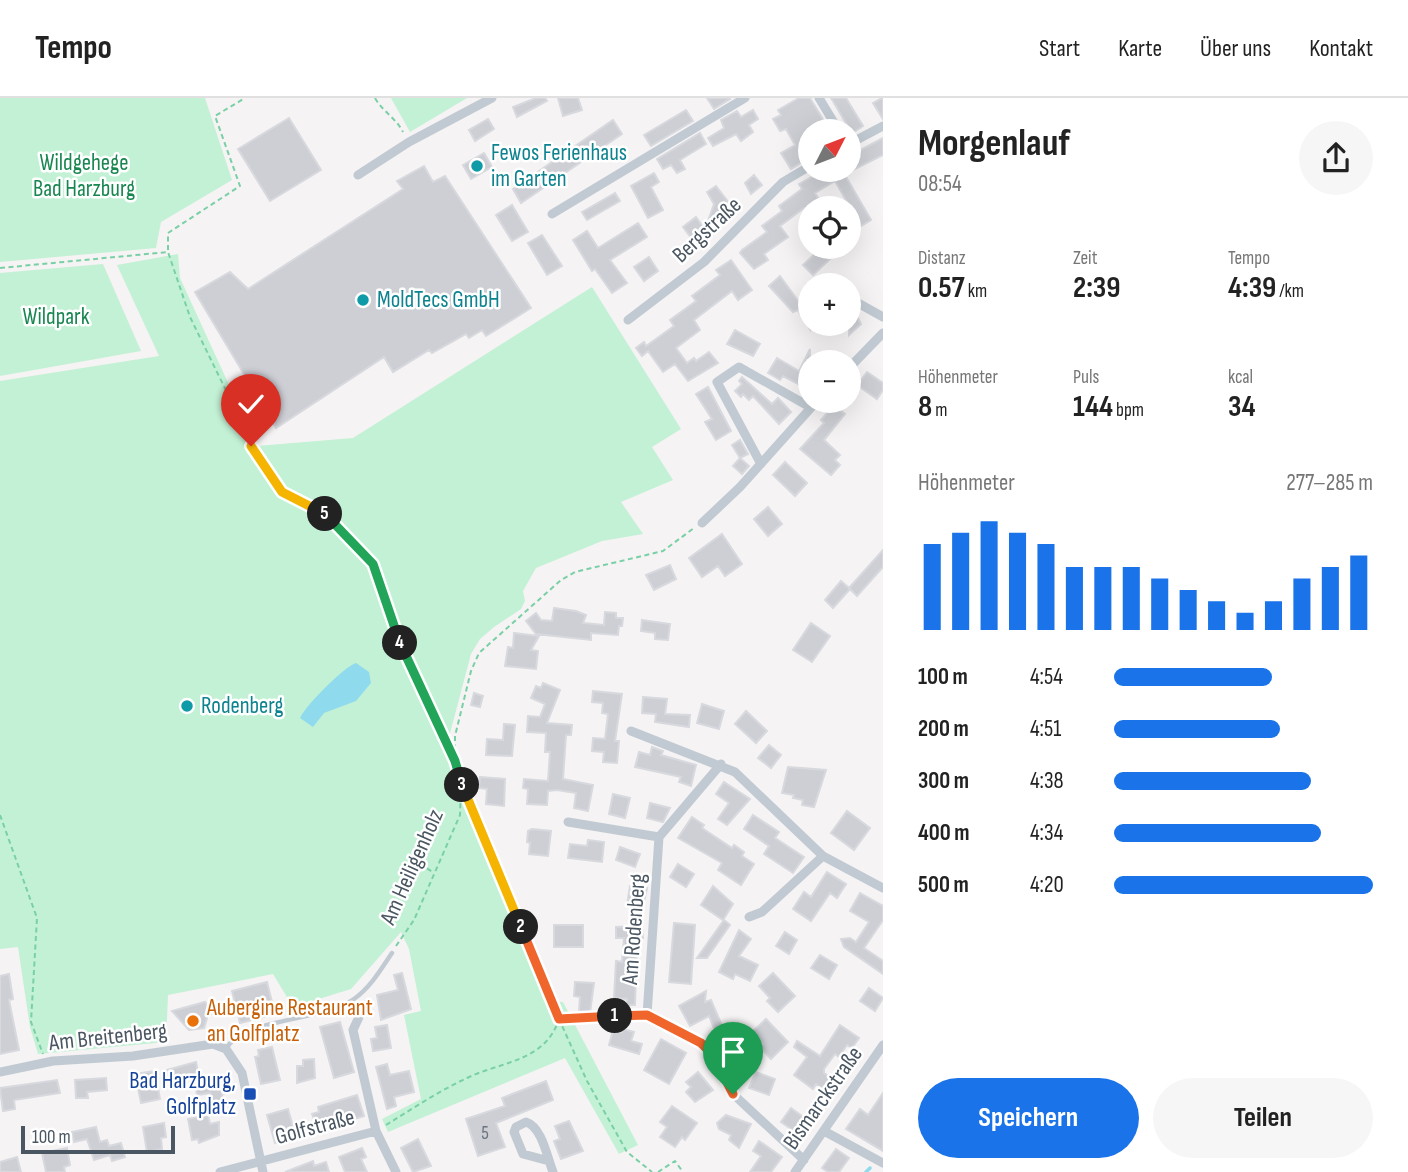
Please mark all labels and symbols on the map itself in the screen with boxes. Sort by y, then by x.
north arrow [798,119,861,182]
place label: Fewos Ferienhaus im Garten [491,139,627,193]
park label: Wildgehege Bad Harzburg [33,149,135,203]
marker: Fewos Ferienhaus im Garten [469,158,485,174]
street label: Bergstraße [667,191,747,269]
place label: MoldTecs GmbH [377,286,500,314]
marker: MoldTecs GmbH [355,292,371,308]
park label: Wildpark [23,303,90,331]
pin [221,374,281,446]
pin: 5 [308,496,342,532]
pin: 4 [382,626,418,660]
place label: Rodenberg [201,692,284,720]
marker: Rodenberg [179,698,195,714]
pin: 3 [444,768,480,802]
street label: Am Heiligenholz [374,805,450,930]
street label: Am Rodenberg [616,873,652,986]
pin: 2 [504,910,538,944]
place label: Aubergine Restaurant an Golfplatz [206,994,373,1048]
pin: 1 [598,998,632,1034]
marker: Aubergine Restaurant an Golfplatz [185,1013,201,1029]
street label: Am Breitenberg [47,1017,168,1057]
pin [703,1022,763,1094]
street label: Bismarckstraße [777,1041,869,1155]
place label: Bad Harzburg, Golfplatz [129,1067,236,1121]
marker: Bad Harzburg, Golfplatz [242,1086,258,1102]
street label: Golfstraße [272,1103,358,1151]
house number: 5 [481,1122,489,1145]
scale bar [21,1123,175,1155]

